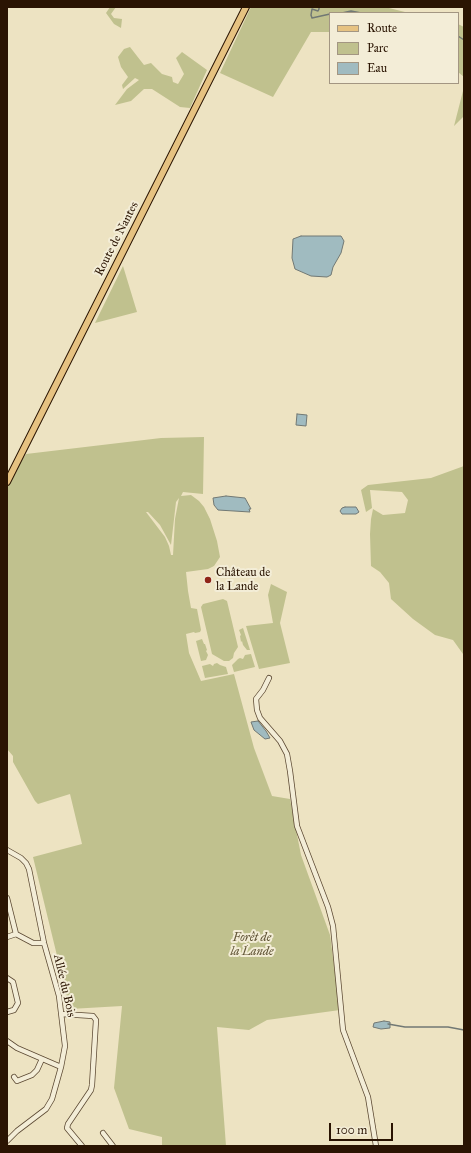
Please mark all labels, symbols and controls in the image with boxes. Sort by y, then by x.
legend [329,12,459,84]
text: Route [367,21,397,35]
text: Parc [367,41,388,55]
text: Eau [367,61,387,75]
street label: Route de Nantes [92,199,142,279]
place label: Château de la Lande [216,566,270,594]
marker: Château de la Lande [203,575,213,585]
park label: Forêt de la Lande [230,931,274,959]
street label: Allée du Bois [50,953,78,1019]
scale bar [331,1115,395,1141]
text: 100 m [336,1123,367,1137]

